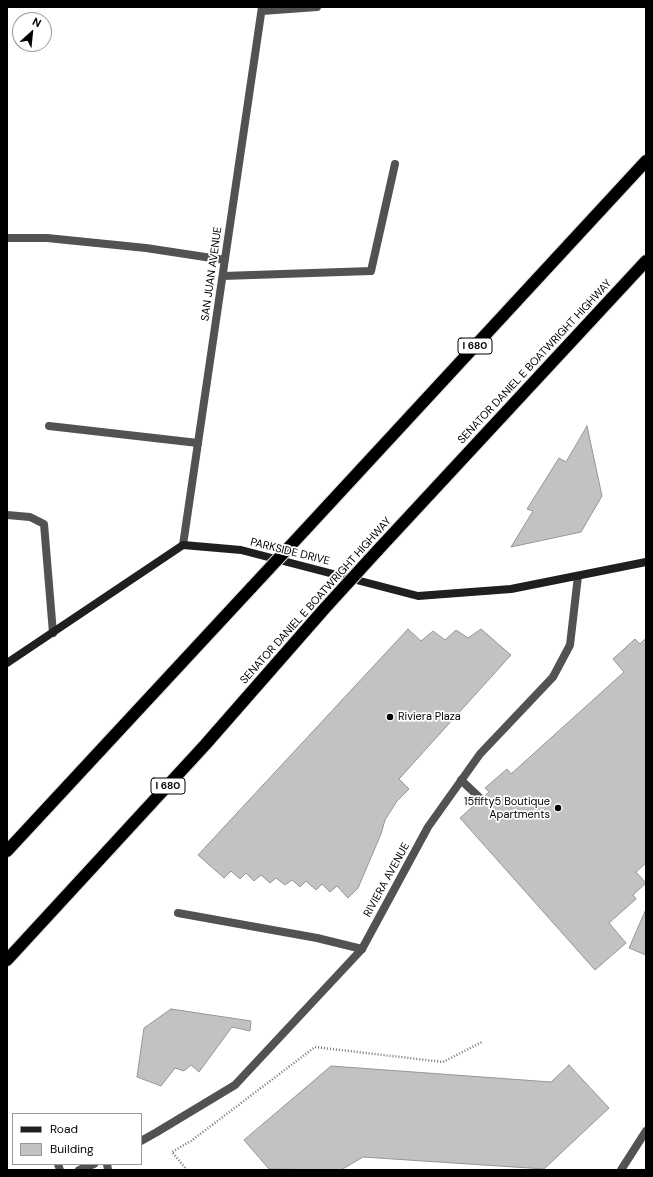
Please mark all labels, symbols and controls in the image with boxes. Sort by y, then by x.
north arrow [12,12,52,52]
text: N [30,14,44,30]
street label: SAN JUAN AVENUE [199,226,225,322]
street label: SENATOR DANIEL E BOATWRIGHT HIGHWAY [455,277,615,447]
road number: I 680 [458,338,492,354]
street label: SENATOR DANIEL E BOATWRIGHT HIGHWAY [238,515,394,687]
street label: PARKSIDE DRIVE [249,536,331,568]
place label: Riviera Plaza [398,710,461,724]
marker: Riviera Plaza [385,712,395,722]
road number: I 680 [151,778,185,794]
place label: 15fifty5 Boutique Apartments [464,795,550,821]
marker: 15fifty5 Boutique Apartments [553,803,563,813]
street label: RIVIERA AVENUE [361,841,413,919]
legend [12,1113,142,1165]
text: Road [50,1121,78,1137]
text: Building [50,1141,94,1157]

